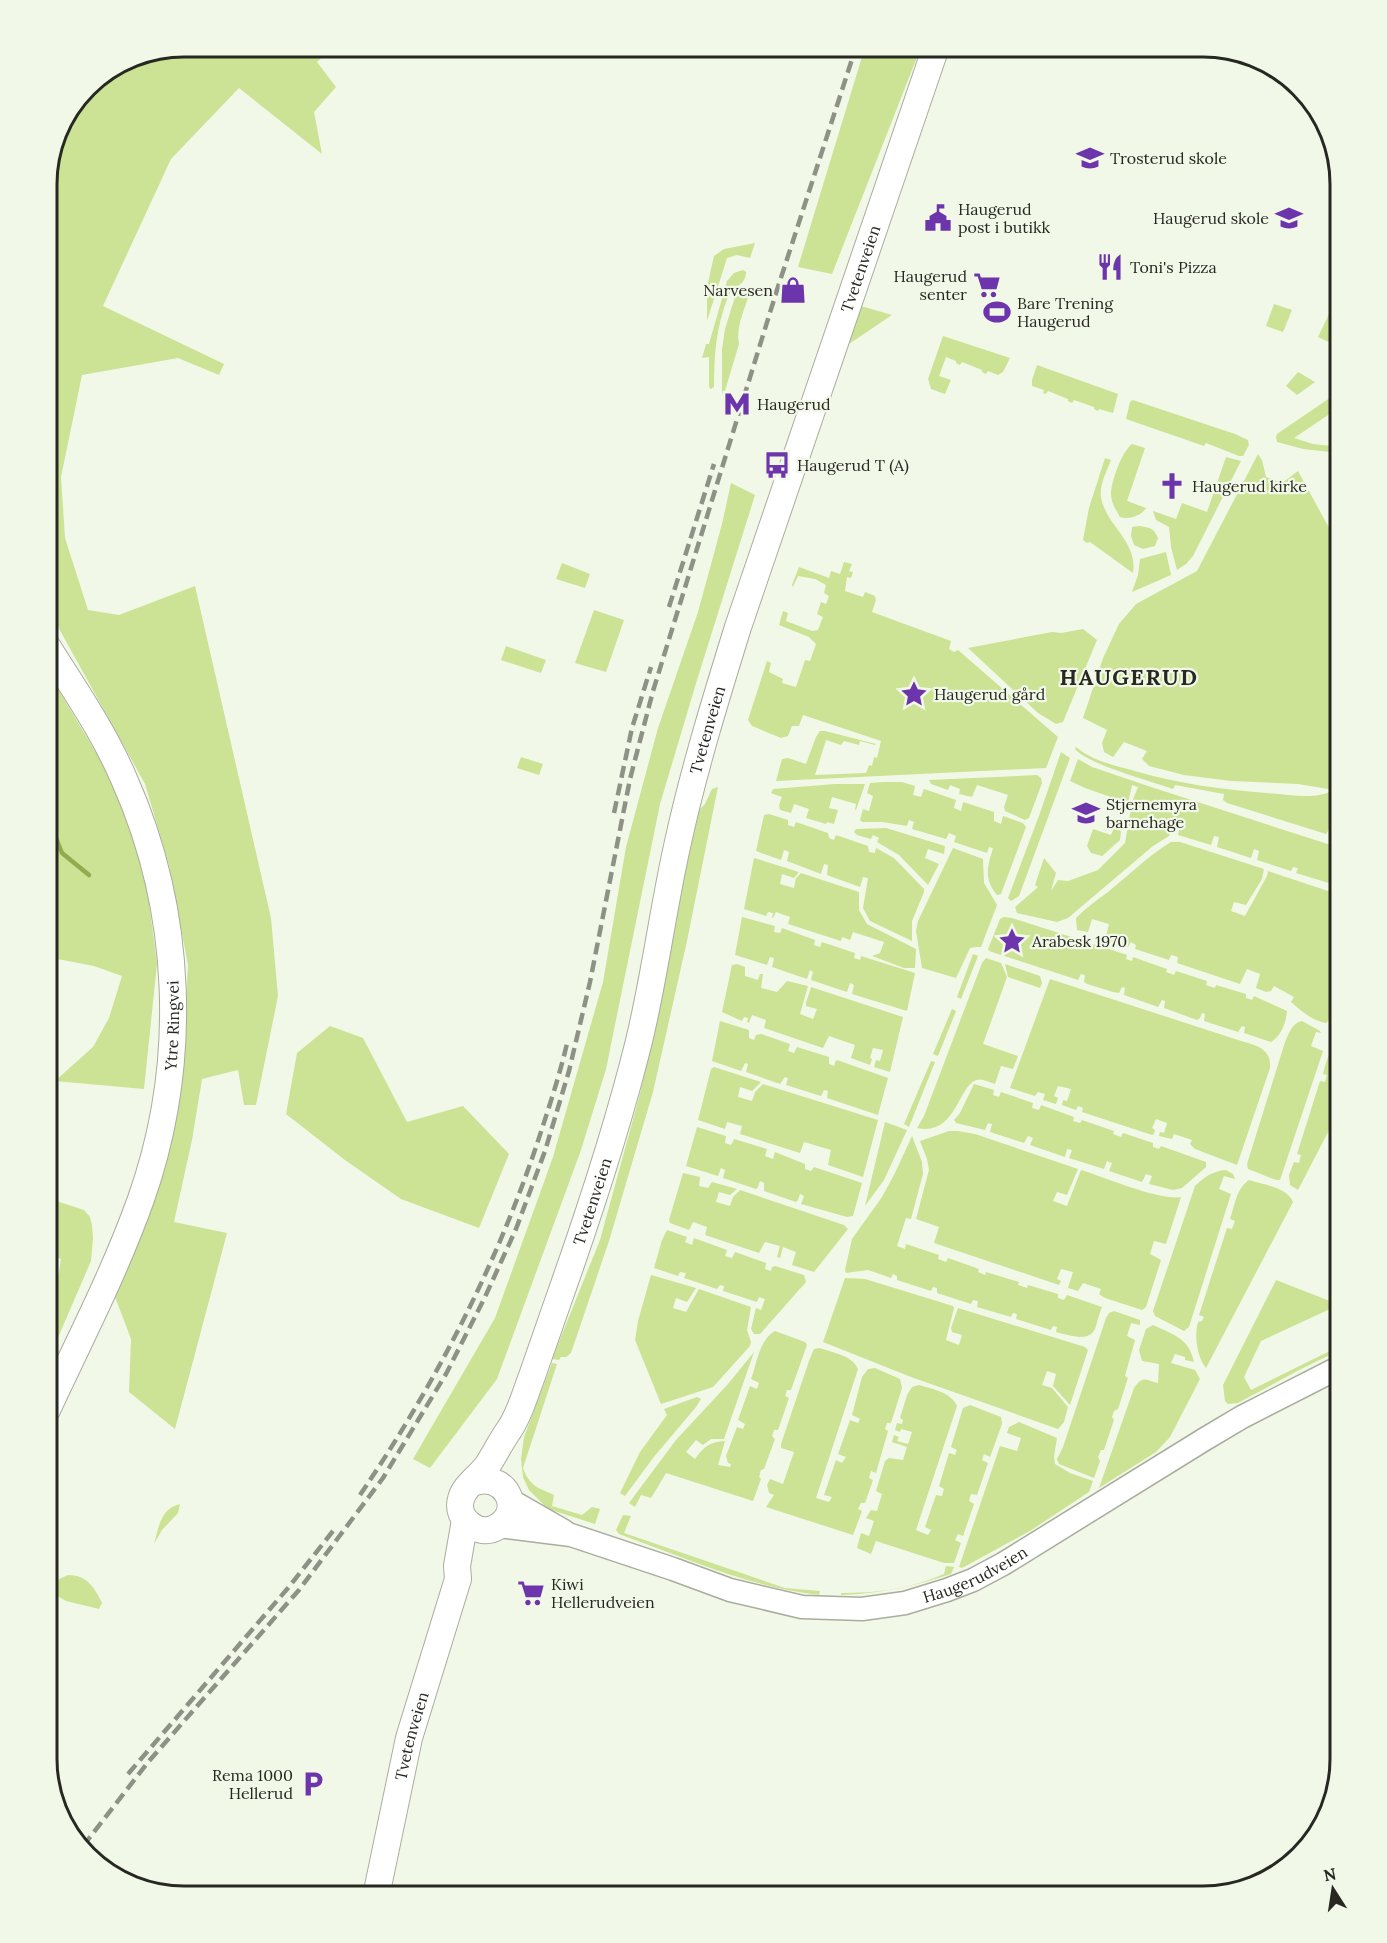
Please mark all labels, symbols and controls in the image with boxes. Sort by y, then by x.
school or university icon: Trosterud skole [1075,143,1105,173]
place label: Trosterud skole [1110,148,1227,168]
place label: Haugerud post i butikk [958,199,1051,237]
public building icon: Haugerud post i butikk [923,203,953,233]
school or university icon: Haugerud skole [1274,203,1304,233]
place label: Haugerud skole [1153,208,1269,228]
street label: Tvetenveien [836,222,885,315]
restaurant icon: Toni's Pizza [1095,252,1125,282]
place label: Toni's Pizza [1130,257,1217,277]
place label: Haugerud senter [893,266,967,304]
supermarket icon: Haugerud senter [972,270,1002,300]
shop icon: Narvesen [778,275,808,305]
place label: Narvesen [703,280,773,300]
place label: Bare Trening Haugerud [1017,293,1114,331]
sports icon: Bare Trening Haugerud [982,297,1012,327]
metro station icon: Haugerud [722,389,752,419]
place label: Haugerud [757,394,831,414]
bus stop icon: Haugerud T (A) [762,450,792,480]
place label: Haugerud T (A) [797,455,909,476]
church icon: Haugerud kirke [1157,471,1187,501]
place label: Haugerud kirke [1192,476,1307,496]
district label: HAUGERUD [1060,663,1198,691]
place icon: Haugerud gård [899,679,929,709]
street label: Tvetenveien [685,683,729,776]
place label: Haugerud gård [934,684,1046,704]
place label: Stjernemyra barnehage [1106,794,1197,832]
school or university icon: Stjernemyra barnehage [1071,798,1101,828]
place icon: Arabesk 1970 [997,926,1027,956]
place label: Arabesk 1970 [1031,931,1127,951]
street label: Ytre Ringvei [160,980,183,1073]
street label: Tvetenveien [568,1155,616,1248]
street label: Haugerudveien [920,1541,1031,1607]
place label: Kiwi Hellerudveien [551,1574,655,1612]
supermarket icon: Kiwi Hellerudveien [516,1578,546,1608]
street label: Tvetenveien [390,1689,433,1782]
place label: Rema 1000 Hellerud [212,1765,293,1803]
parking icon: Rema 1000 Hellerud [298,1769,328,1799]
north arrow [1303,1859,1363,1919]
text: N [1322,1863,1338,1885]

